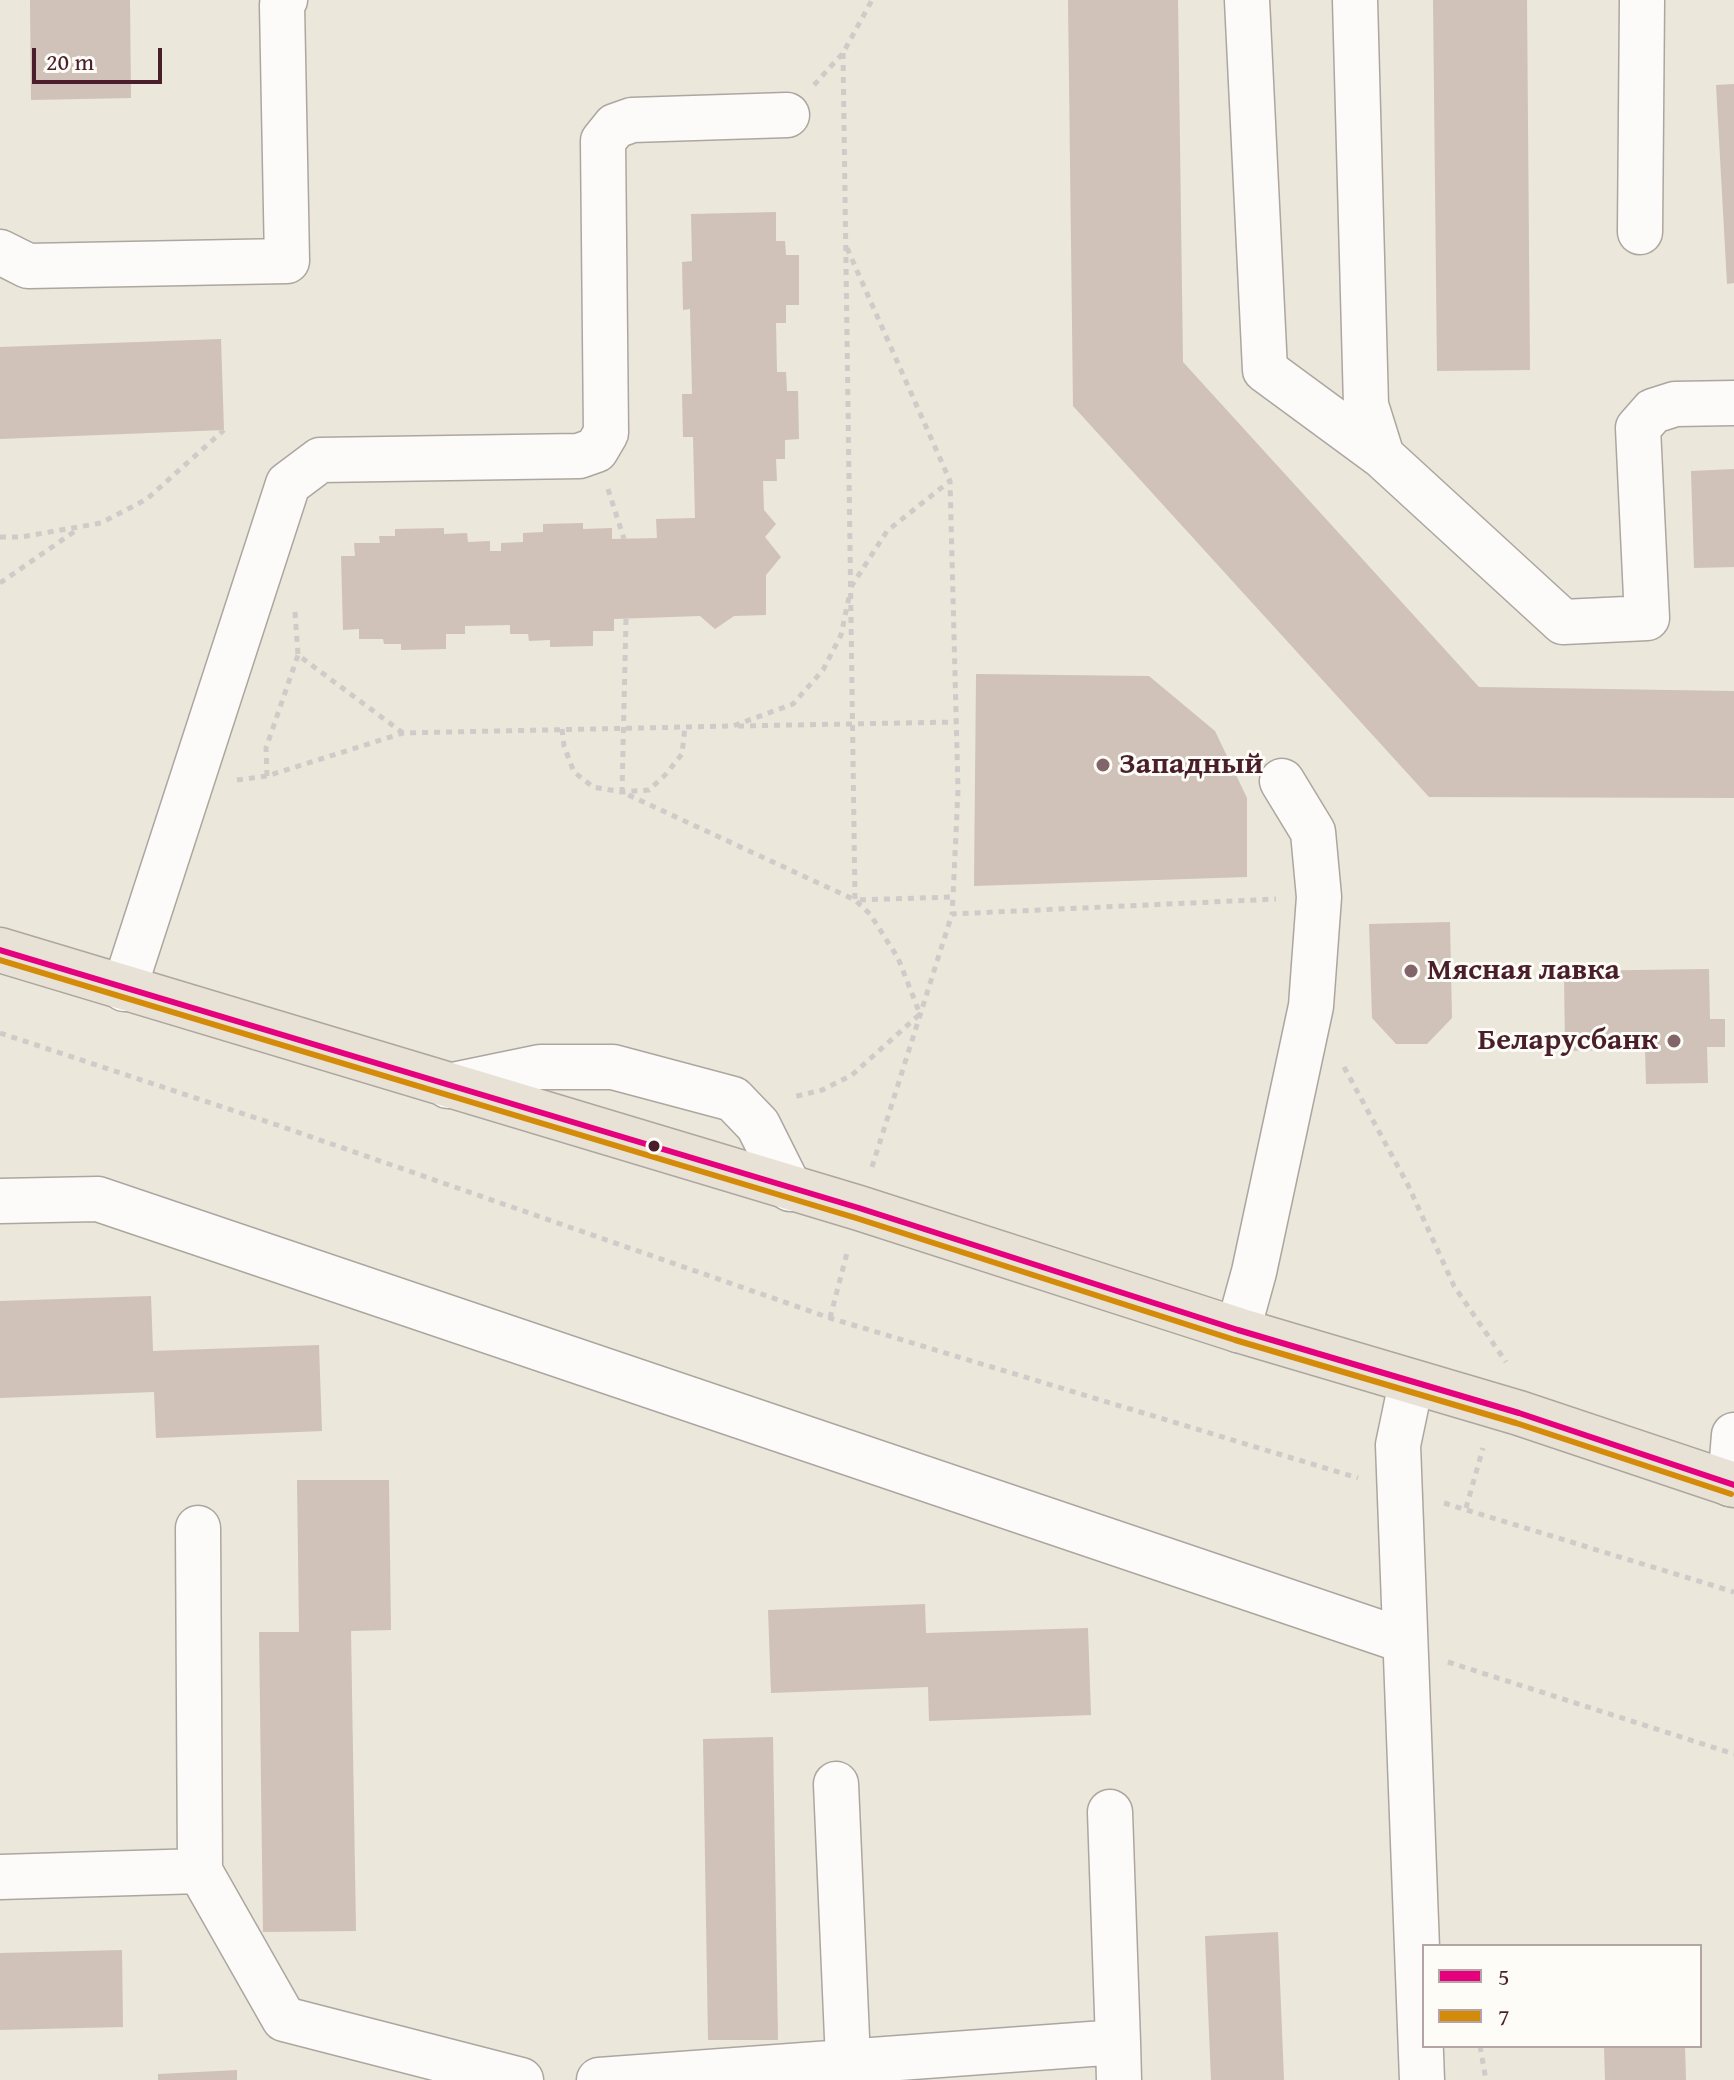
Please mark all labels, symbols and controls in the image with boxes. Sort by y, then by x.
scale bar [36,32,166,82]
text: 20 m [46,44,94,79]
place label: Западный [1119,747,1263,783]
marker: Западный [1094,756,1112,774]
place label: Мясная лавка [1427,953,1620,989]
marker: Мясная лавка [1402,962,1420,980]
place label: Беларусбанк [1478,1023,1658,1059]
marker: Беларусбанк [1665,1032,1683,1050]
unlabelled marker [646,1138,662,1154]
legend [1422,1944,1702,2048]
text: 5 [1498,1959,1510,1994]
text: 7 [1498,1999,1510,2034]

